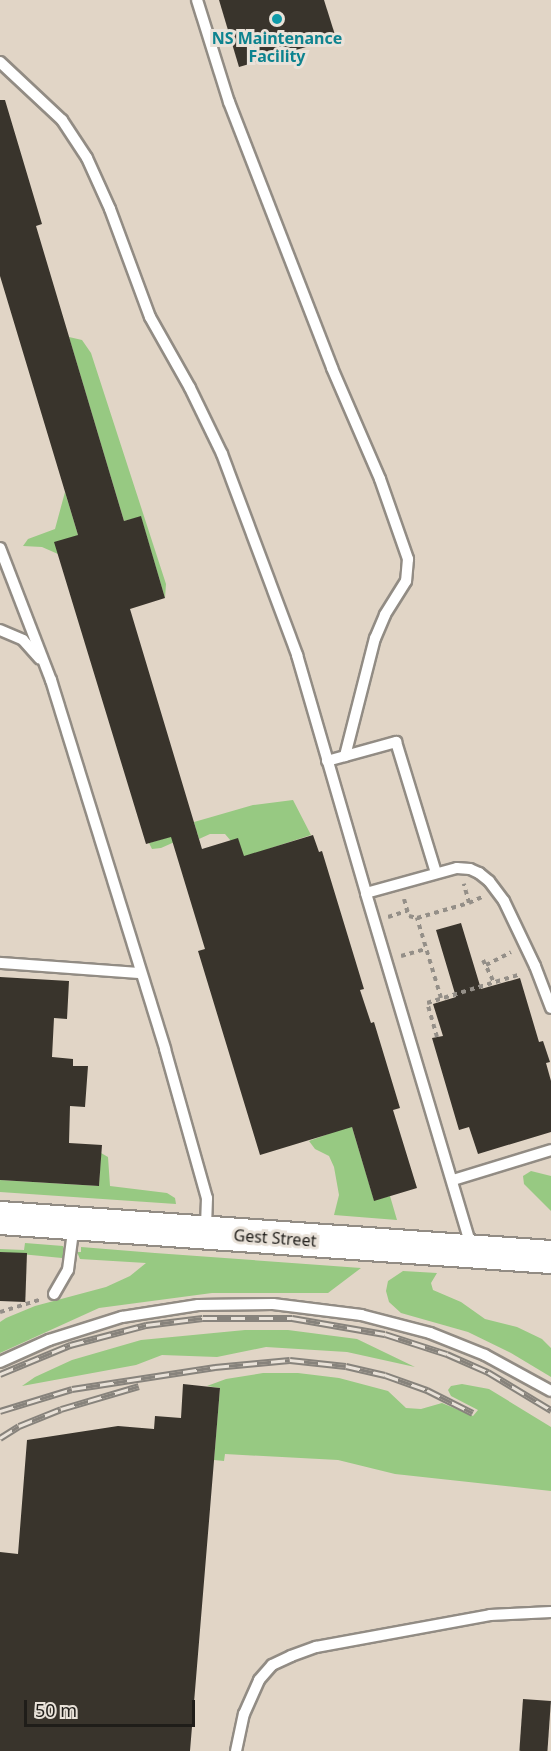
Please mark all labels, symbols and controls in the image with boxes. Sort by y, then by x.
marker: NS Maintenance Facility [270,12,284,26]
place label: NS Maintenance Facility [212,28,342,66]
street label: Gest Street [233,1226,317,1250]
scale bar [27,1688,198,1726]
text: 50 m [35,1698,77,1722]

